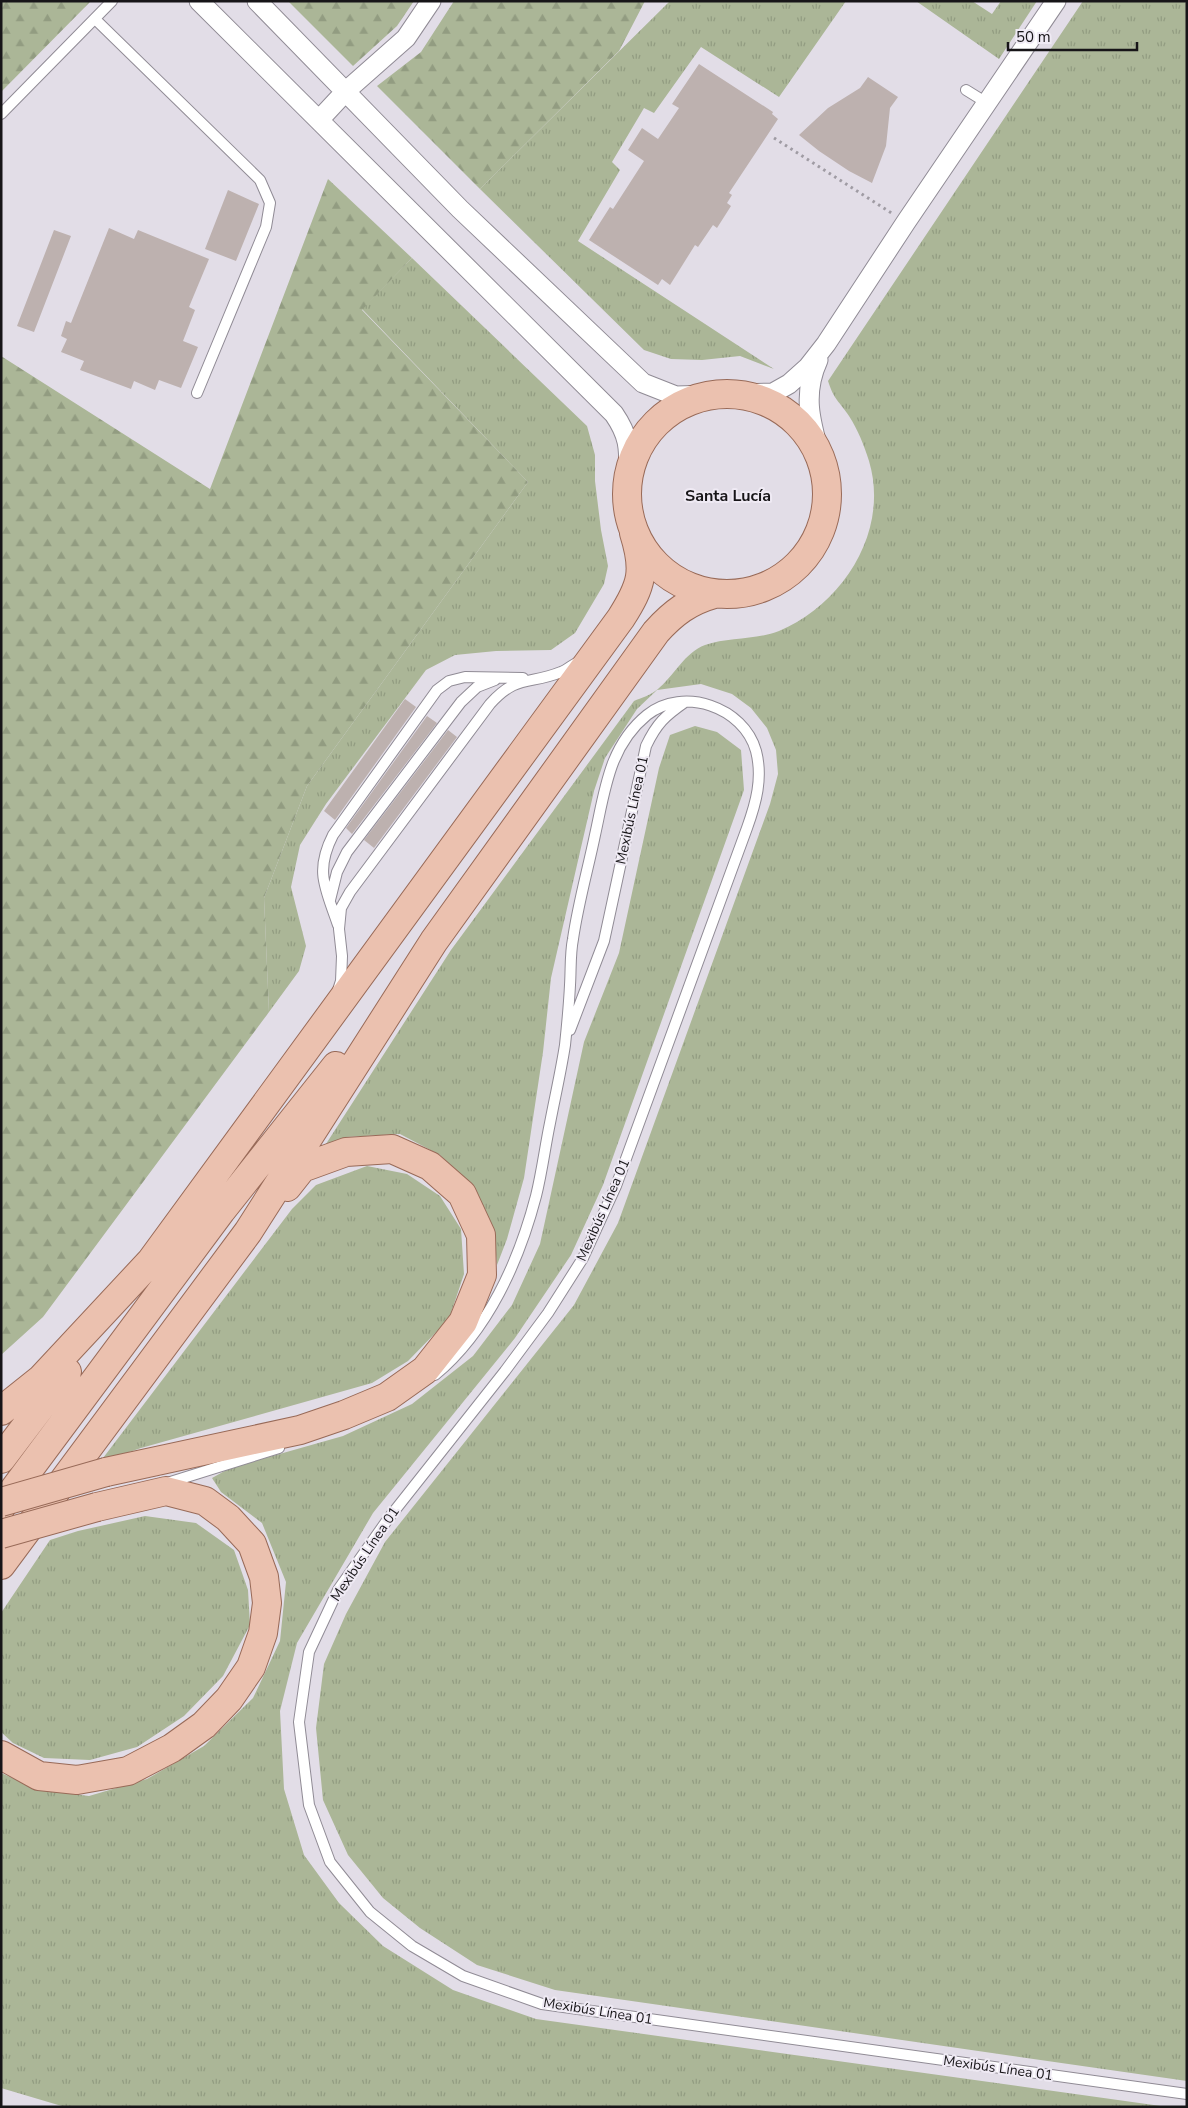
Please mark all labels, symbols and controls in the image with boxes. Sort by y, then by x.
scale bar [1008,20,1137,52]
text: 50 m [1016,27,1051,47]
district label: Santa Lucía [685,485,771,507]
street label: Mexibús Línea 01 [611,754,653,866]
street label: Mexibús Línea 01 [572,1156,634,1264]
street label: Mexibús Línea 01 [326,1503,404,1605]
street label: Mexibús Línea 01 [542,1993,654,2029]
street label: Mexibús Línea 01 [942,2051,1054,2085]

